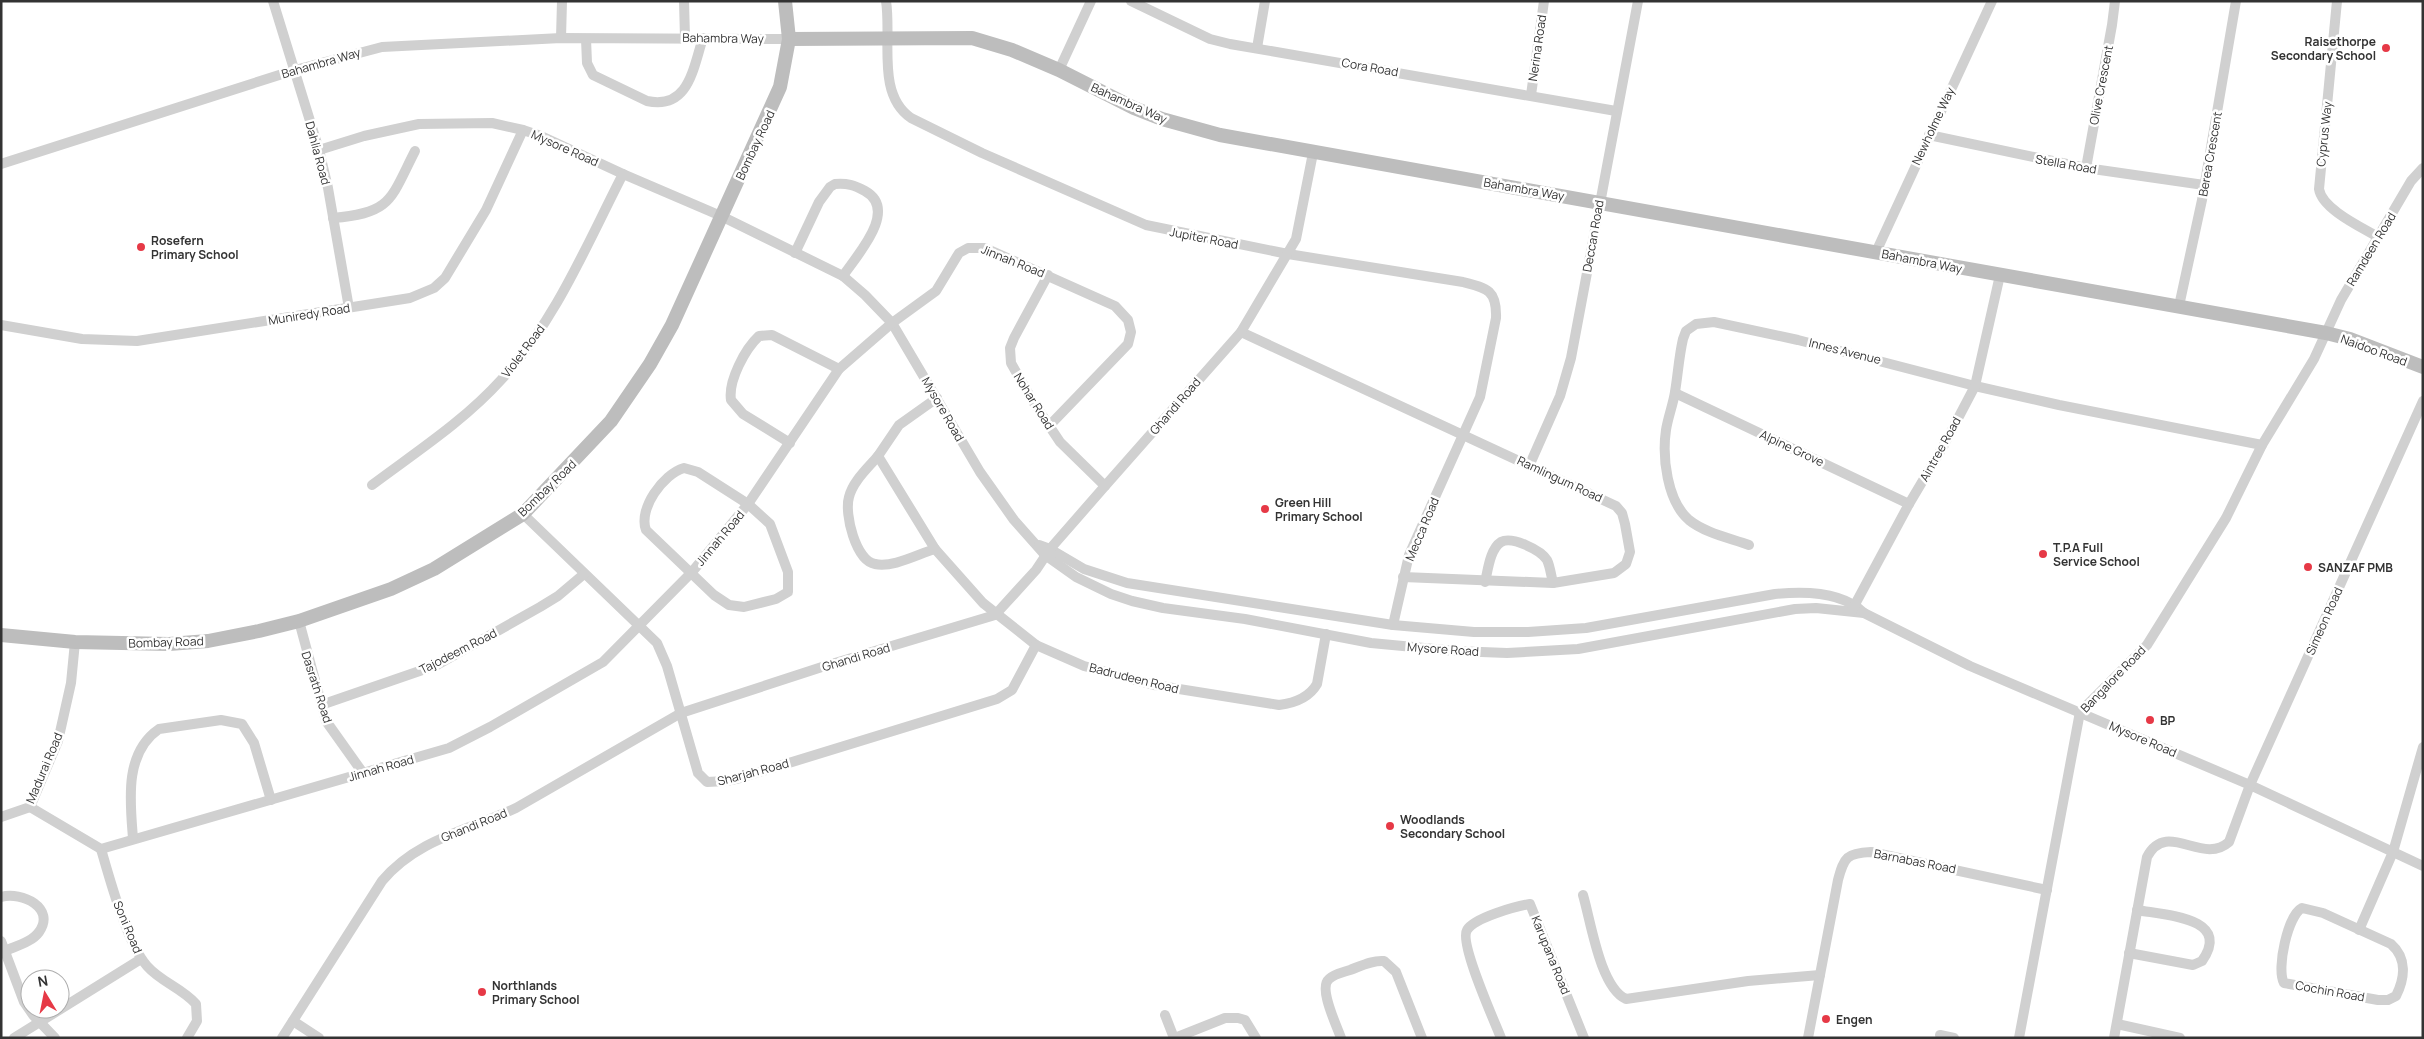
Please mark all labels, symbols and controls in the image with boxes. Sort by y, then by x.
street label: Nerina Road [1524,14,1550,82]
street label: Bahambra Way [682,29,765,47]
place label: Raisethorpe Secondary School [2271,33,2376,64]
marker: Raisethorpe Secondary School [2380,42,2392,54]
street label: Bahambra Way [279,43,363,82]
street label: Olive Crescent [2085,43,2117,126]
street label: Cora Road [1340,54,1400,80]
street label: Bahambra Way [1088,79,1170,128]
street label: Newholme Way [1908,84,1959,168]
street label: Cyprus Way [2312,100,2336,167]
street label: Bombay Road [731,107,779,183]
street label: Berea Crescent [2194,110,2226,198]
street label: Dahlia Road [301,119,335,187]
street label: Mysore Road [529,126,601,170]
street label: Stella Road [2034,150,2098,178]
street label: Bahambra Way [1482,174,1566,205]
street label: Deccan Road [1578,199,1608,273]
street label: Ramdeen Road [2342,209,2400,289]
street label: Jupiter Road [1168,223,1240,253]
place label: Rosefern Primary School [151,232,239,263]
marker: Rosefern Primary School [135,241,147,253]
street label: Jinnah Road [979,241,1047,281]
street label: Bahambra Way [1880,245,1964,277]
street label: Muniredy Road [267,299,351,329]
street label: Violet Road [497,321,549,381]
street label: Naidoo Road [2338,330,2410,370]
street label: Innes Avenue [1807,334,1883,368]
street label: Nohar Road [1010,369,1058,433]
street label: Mysore Road [918,374,968,444]
street label: Ghandi Road [1146,374,1204,438]
street label: Aintree Road [1915,414,1965,484]
street label: Alpine Grove [1757,426,1827,470]
street label: Ramlingum Road [1515,452,1605,506]
street label: Bombay Road [514,456,580,520]
place label: Green Hill Primary School [1275,494,1363,525]
street label: Mecca Road [1401,495,1443,563]
marker: Green Hill Primary School [1259,503,1271,515]
street label: Jinnah Road [692,507,748,569]
place label: T.P.A Full Service School [2053,539,2140,570]
marker: T.P.A Full Service School [2037,548,2049,560]
place label: SANZAF PMB [2318,559,2393,576]
marker: SANZAF PMB [2302,561,2314,573]
street label: Simeon Road [2302,584,2346,658]
street label: Tajodeem Road [416,624,500,678]
street label: Bombay Road [128,632,204,652]
street label: Mysore Road [1407,638,1479,660]
street label: Ghandi Road [820,639,892,675]
street label: Bangalore Road [2077,642,2149,716]
street label: Dasrath Road [297,649,337,725]
street label: Badrudeen Road [1088,659,1180,697]
place label: BP [2160,712,2176,729]
marker: BP [2144,714,2156,726]
street label: Mysore Road [2107,717,2179,761]
street label: Madurai Road [21,730,67,806]
street label: Jinnah Road [346,751,416,785]
street label: Sharjah Road [715,754,791,790]
street label: Ghandi Road [438,804,510,846]
place label: Woodlands Secondary School [1400,811,1505,842]
marker: Woodlands Secondary School [1384,820,1396,832]
street label: Barnabas Road [1873,845,1957,877]
street label: Soni Road [109,898,147,956]
street label: Karupana Road [1527,913,1575,997]
north arrow [20,969,70,1019]
text: N [36,970,49,991]
place label: Northlands Primary School [492,977,580,1008]
street label: Cochin Road [2294,977,2366,1005]
marker: Northlands Primary School [476,986,488,998]
place label: Engen [1836,1011,1872,1028]
marker: Engen [1820,1013,1832,1025]

